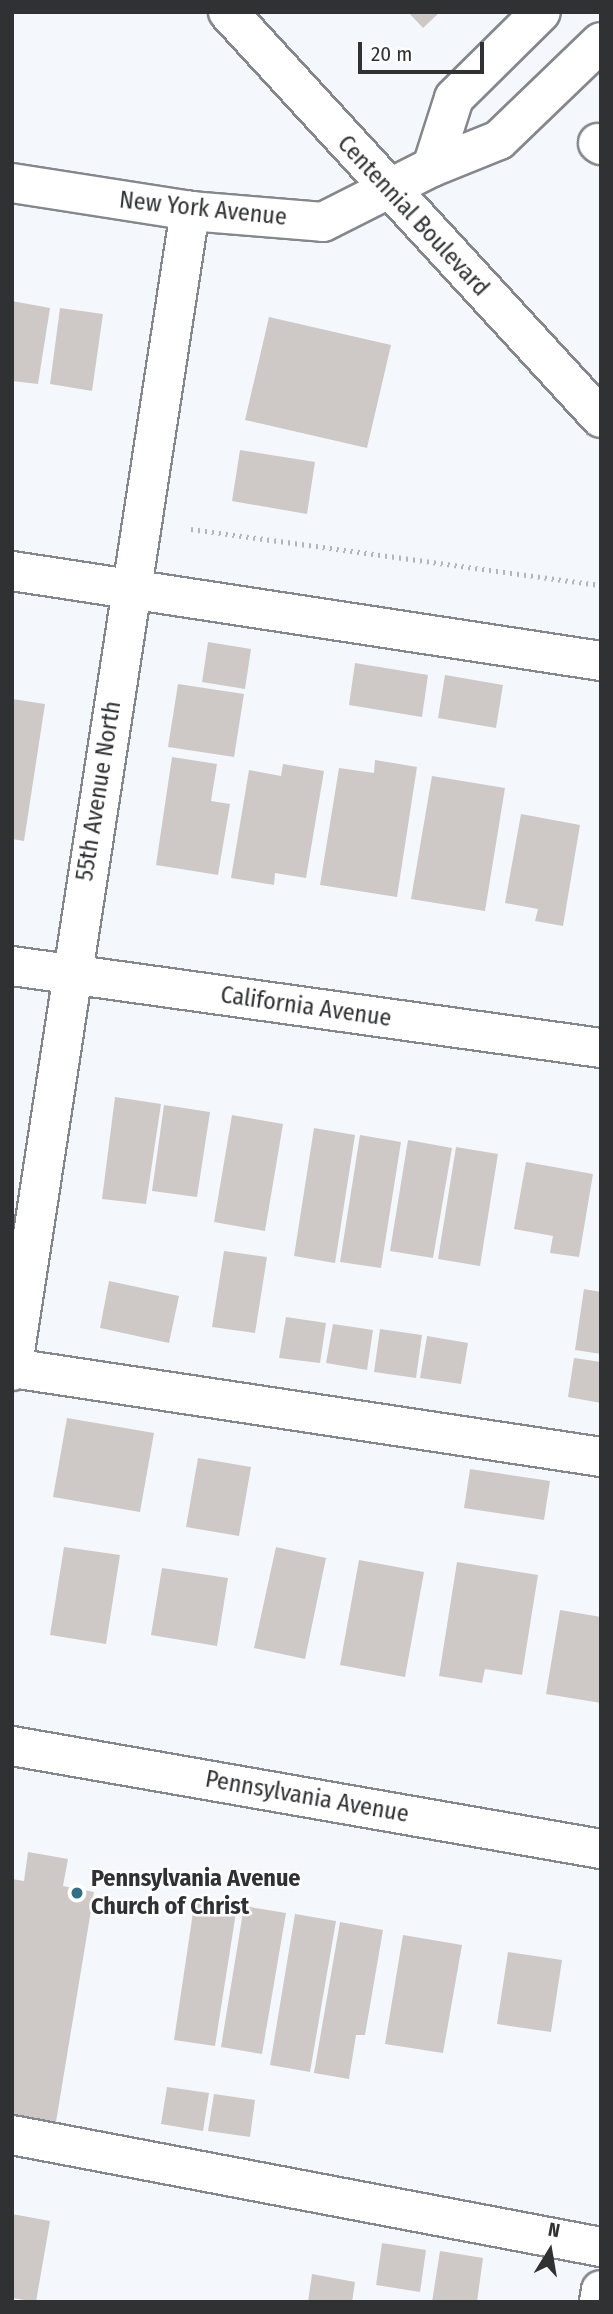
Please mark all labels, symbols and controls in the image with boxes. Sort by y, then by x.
scale bar [361,28,487,72]
text: 20 m [371,41,412,67]
street label: Centennial Boulevard [331,130,495,302]
street label: New York Avenue [118,186,288,232]
street label: 55th Avenue North [71,699,127,883]
street label: California Avenue [219,981,393,1033]
street label: Pennsylvania Avenue [203,1765,411,1829]
place label: Pennsylvania Avenue Church of Christ [91,1865,301,1921]
marker: Pennsylvania Avenue Church of Christ [69,1885,85,1901]
north arrow [515,2216,585,2286]
text: N [546,2218,562,2242]

